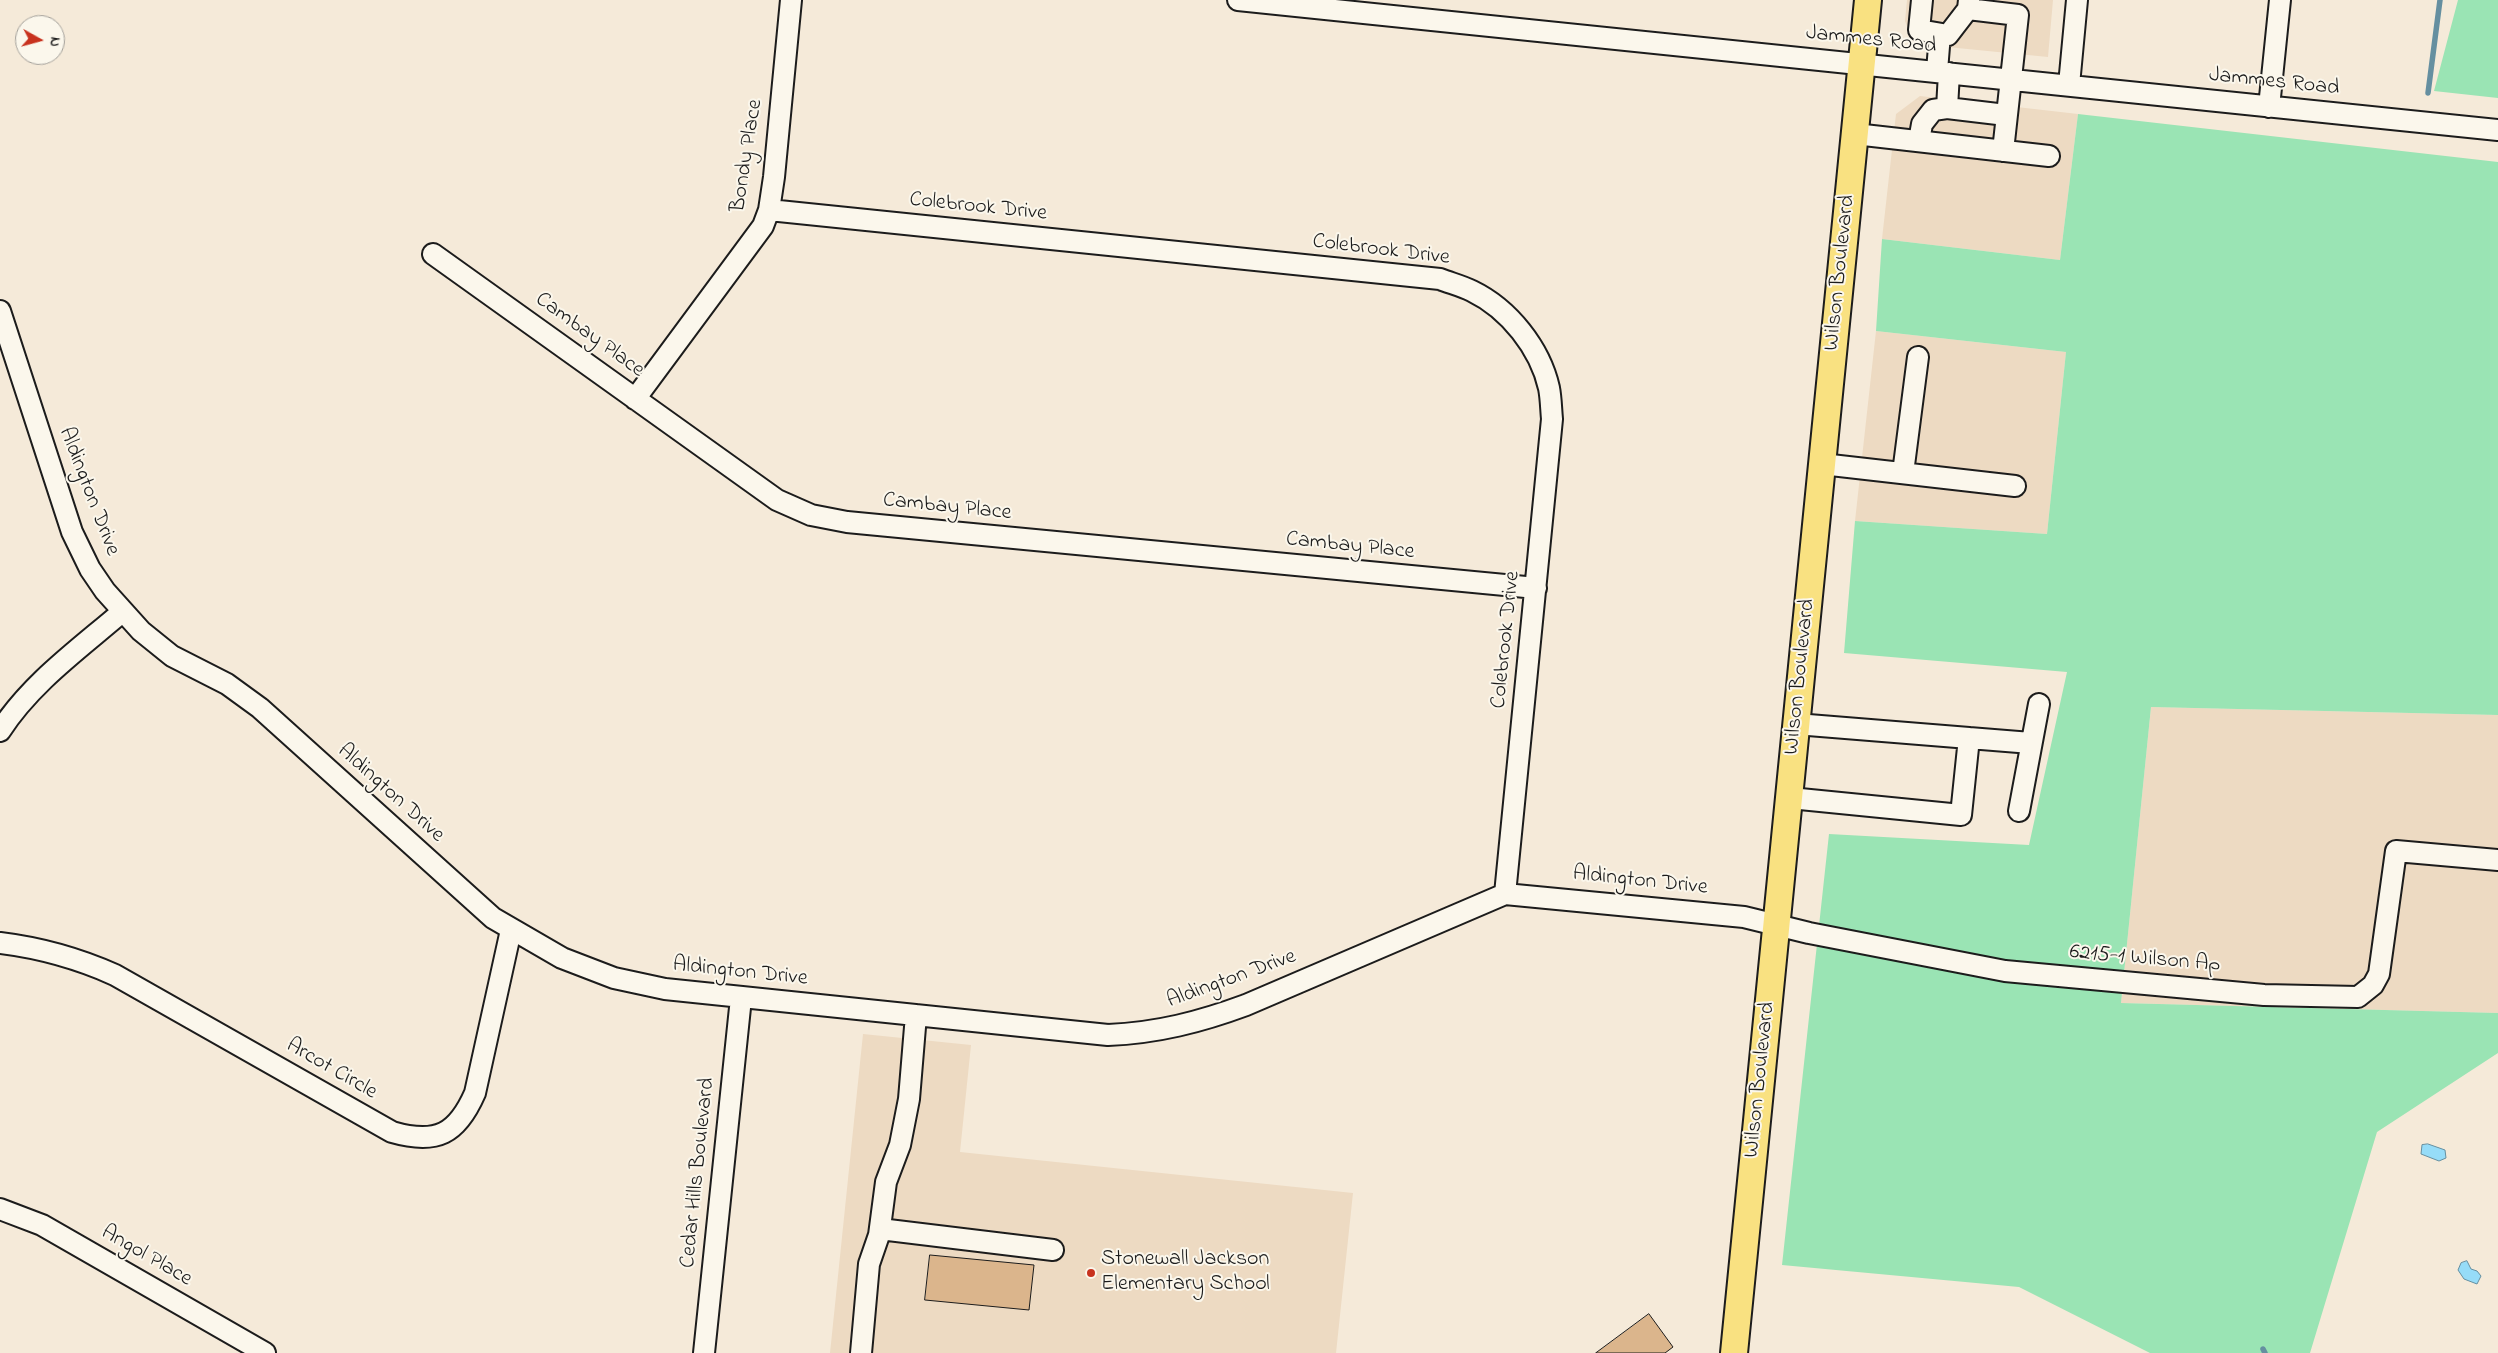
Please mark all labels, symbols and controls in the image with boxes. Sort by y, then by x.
north arrow [15,15,65,65]
street label: Jammes Road [1804,21,1938,61]
text: N [43,36,65,48]
street label: Jammes Road [2207,63,2341,103]
street label: Bondy Place [726,98,770,214]
street label: Colebrook Drive [908,188,1048,228]
street label: Wilson Boulevard [1820,194,1862,352]
street label: Colebrook Drive [1311,229,1451,273]
street label: Cambay Place [529,287,649,385]
street label: Aldington Drive [51,424,125,560]
street label: Cambay Place [882,488,1012,528]
street label: Cambay Place [1285,527,1415,567]
street label: Colebrook Drive [1487,570,1527,710]
street label: Wilson Boulevard [1780,598,1822,756]
street label: Aldington Drive [331,739,449,849]
street label: Aldington Drive [1571,862,1709,902]
street label: 6215-1 Wilson Ap [2069,940,2221,980]
street label: Aldington Drive [1164,944,1300,1016]
street label: Aldington Drive [671,953,809,993]
street label: Wilson Boulevard [1740,1001,1782,1159]
street label: Arcot Circle [281,1033,381,1107]
street label: Cedar Hills Boulevard [676,1077,722,1269]
street label: Angol Place [96,1220,196,1294]
place label: Stonewall Jackson Elementary School [1101,1247,1270,1298]
marker: Stonewall Jackson Elementary School [1085,1267,1097,1279]

